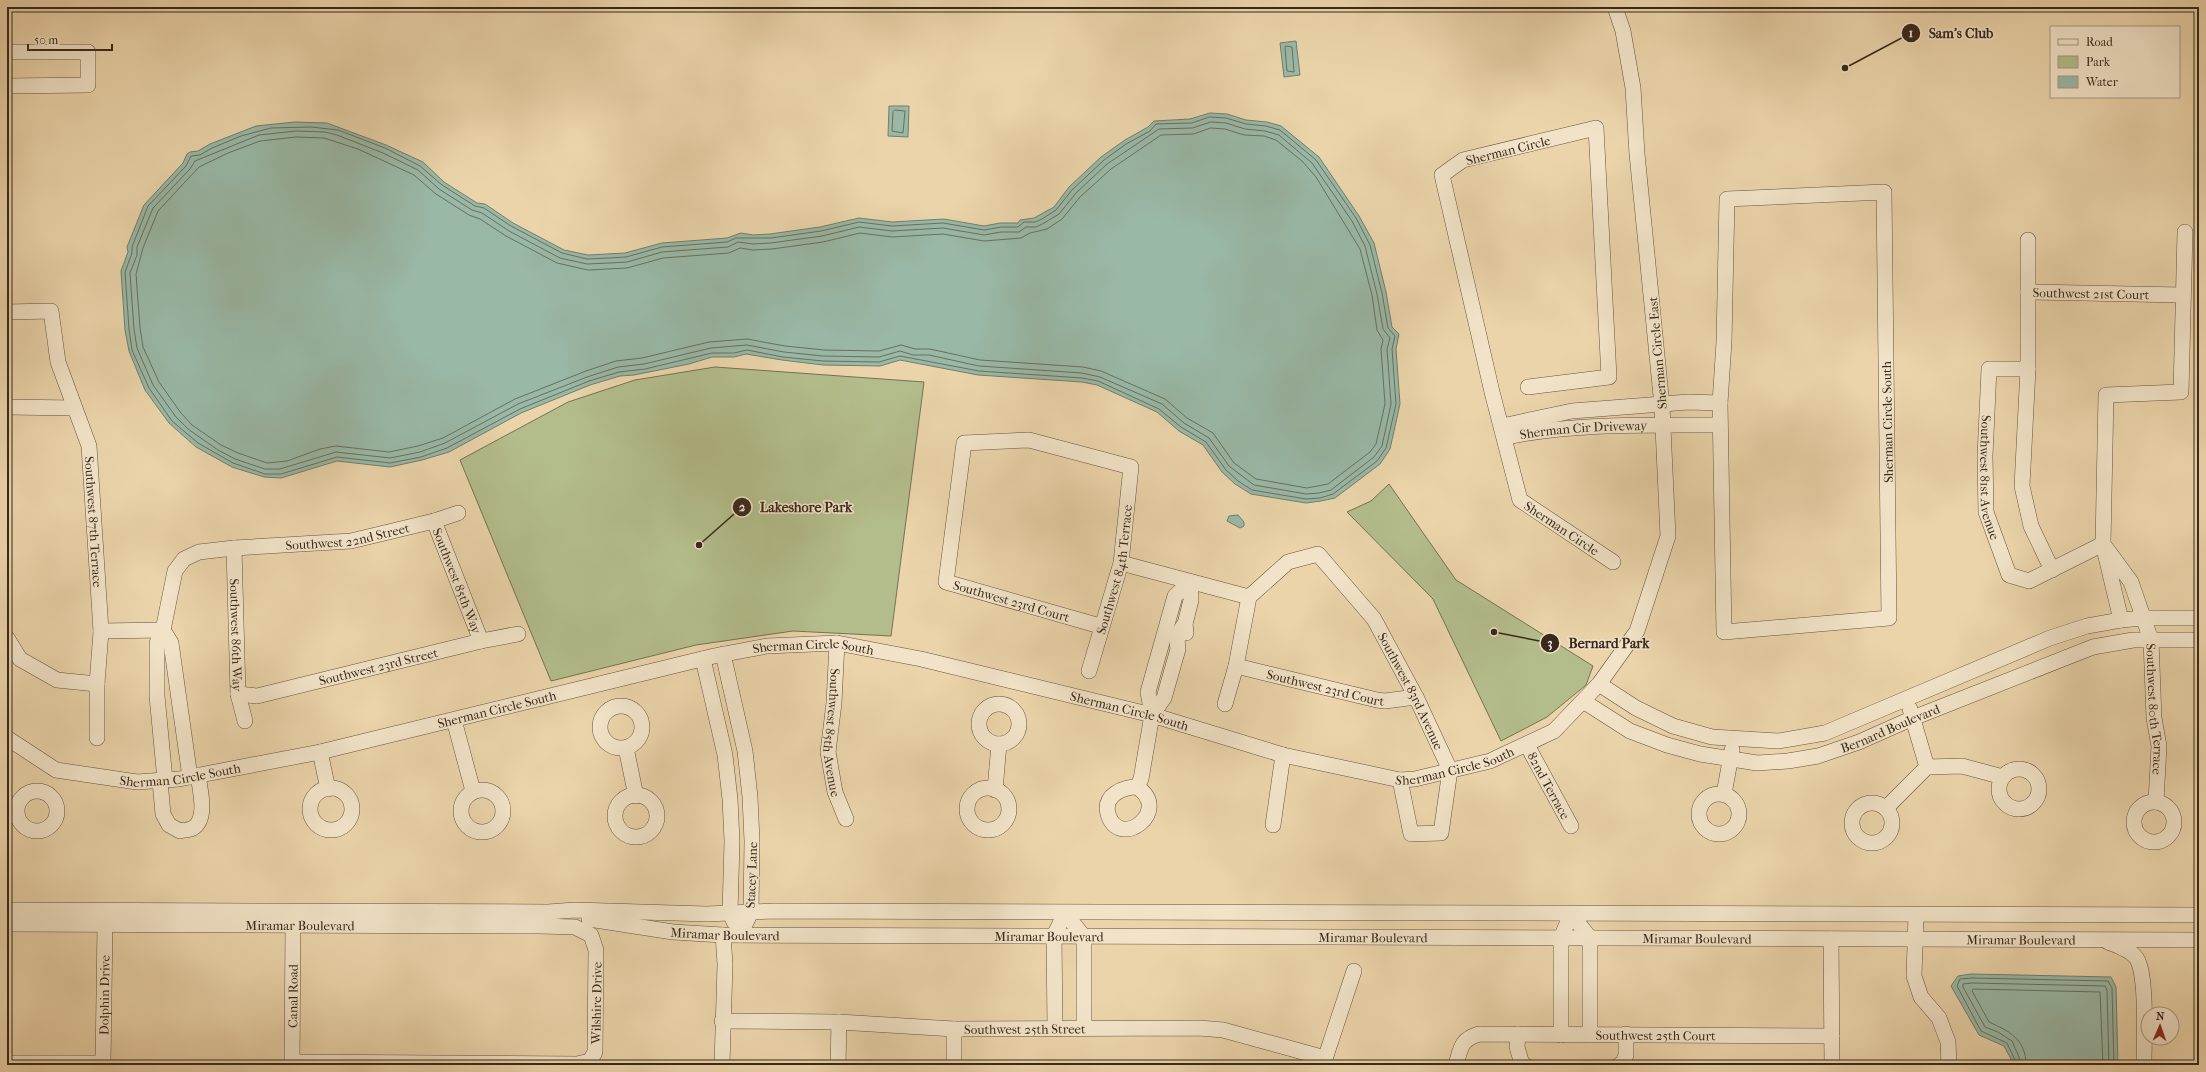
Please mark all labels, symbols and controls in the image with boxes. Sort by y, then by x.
callout: Sam's Club [1901,20,2002,46]
text: Sam's Club [1929,25,1994,42]
scale bar [28,26,112,52]
text: 1 [1909,26,1913,40]
legend [2050,26,2180,98]
text: 50 m [34,33,58,47]
text: Road [2086,35,2113,49]
text: Park [2086,55,2111,69]
text: Water [2085,75,2119,89]
street label: Sherman Circle [1464,133,1553,168]
street label: Southwest 21st Court [2032,285,2150,302]
street label: Sherman Circle East [1645,296,1670,410]
street label: Sherman Circle South [1879,360,1896,483]
street label: Southwest 81st Avenue [1977,415,2003,542]
street label: Sherman Cir Driveway [1519,418,1648,442]
street label: Southwest 87th Terrace [82,456,105,588]
callout: Lakeshore Park [732,494,860,520]
street label: Sherman Circle [1521,498,1602,559]
text: Lakeshore Park [760,499,853,516]
text: 2 [739,500,746,514]
street label: Southwest 84th Terrace [1093,503,1135,636]
street label: Southwest 22nd Street [285,520,411,553]
street label: Southwest 85th Way [429,526,485,637]
street label: Southwest 23rd Court [951,577,1072,625]
street label: Southwest 86th Way [227,578,245,693]
street label: Southwest 83rd Avenue [1375,630,1447,753]
callout: Bernard Park [1540,630,1657,656]
text: Bernard Park [1569,635,1650,652]
street label: Sherman Circle South [751,636,876,658]
text: 3 [1548,636,1553,651]
street label: Southwest 80th Terrace [2143,643,2166,776]
street label: Southwest 23rd Street [317,645,440,689]
street label: Southwest 23rd Court [1265,667,1385,709]
street label: Southwest 85th Avenue [820,668,843,800]
street label: Sherman Circle South [436,688,559,731]
street label: Sherman Circle South [1069,688,1191,734]
street label: Bernard Boulevard [1839,701,1943,756]
street label: Sherman Circle South [1394,744,1517,788]
street label: 82nd Terrace [1524,750,1573,822]
street label: Sherman Circle South [119,760,243,790]
street label: Stacey Lane [743,841,760,909]
street label: Miramar Boulevard [245,918,356,933]
street label: Miramar Boulevard [670,925,781,943]
street label: Miramar Boulevard [994,929,1105,944]
street label: Miramar Boulevard [1318,930,1429,945]
street label: Miramar Boulevard [1642,931,1753,946]
street label: Miramar Boulevard [1966,932,2077,948]
street label: Dolphin Drive [96,954,113,1035]
street label: Wilshire Drive [588,961,605,1045]
street label: Canal Road [285,963,301,1028]
north arrow [2140,1006,2180,1046]
text: N [2156,1010,2165,1023]
street label: Southwest 25th Street [964,1021,1086,1037]
street label: Southwest 25th Court [1595,1028,1716,1043]

